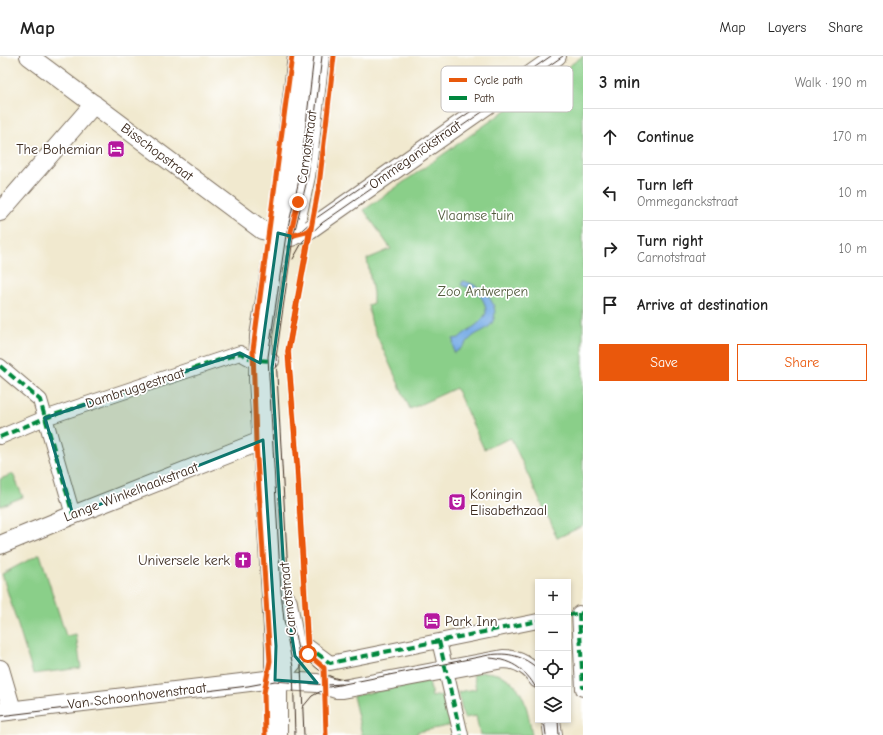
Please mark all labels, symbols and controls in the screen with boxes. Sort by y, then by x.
text: Map [20,17,55,39]
text: Map [719,19,746,36]
text: Layers [768,19,806,36]
text: Share [828,19,863,36]
legend [441,66,573,112]
text: 3 min [599,73,640,92]
text: Cycle path [474,74,523,87]
text: Walk · 190 m [795,75,867,90]
text: Path [474,92,495,105]
street label: Carnotstraat [293,108,321,185]
street label: Ommeganckstraat [366,116,465,193]
street label: Bisschopstraat [118,119,197,185]
icon: ahead [599,126,621,148]
text: Continue [637,128,694,146]
text: 170 m [833,129,867,144]
hotel icon: The Bohemian [106,139,126,159]
place label: The Bohemian [16,141,103,158]
text: Turn left [637,176,693,194]
icon: left [599,182,621,204]
text: 10 m [839,185,867,200]
route end [289,193,307,211]
text: Ommeganckstraat [637,194,738,209]
park label: Vlaamse tuin [438,207,514,224]
text: Turn right [637,232,703,250]
icon: right [599,238,621,260]
text: 10 m [839,241,867,256]
text: Carnotstraat [637,250,706,265]
park label: Zoo Antwerpen [438,283,528,300]
icon: arrive [599,294,621,316]
text: Arrive at destination [637,296,768,314]
button: Save [599,344,729,381]
button: Share [737,344,867,381]
street label: Dambruggestraat [83,364,188,412]
street label: Lange Winkelhaakstraat [61,458,202,526]
place label: Koningin Elisabethzaal [470,486,547,519]
theatre icon: Koningin Elisabethzaal [447,492,467,512]
church icon: Universele kerk [233,550,253,570]
place label: Universele kerk [138,552,230,569]
street label: Carnotstraat [276,560,300,637]
map controls [535,579,571,723]
button: + [535,579,571,615]
hotel icon: Park Inn [422,611,442,631]
place label: Park Inn [445,613,497,630]
button: − [535,615,571,651]
route start [299,645,317,663]
button: locate [535,651,571,687]
street label: Van Schoonhovenstraat [67,679,208,713]
button: layers [535,687,571,723]

